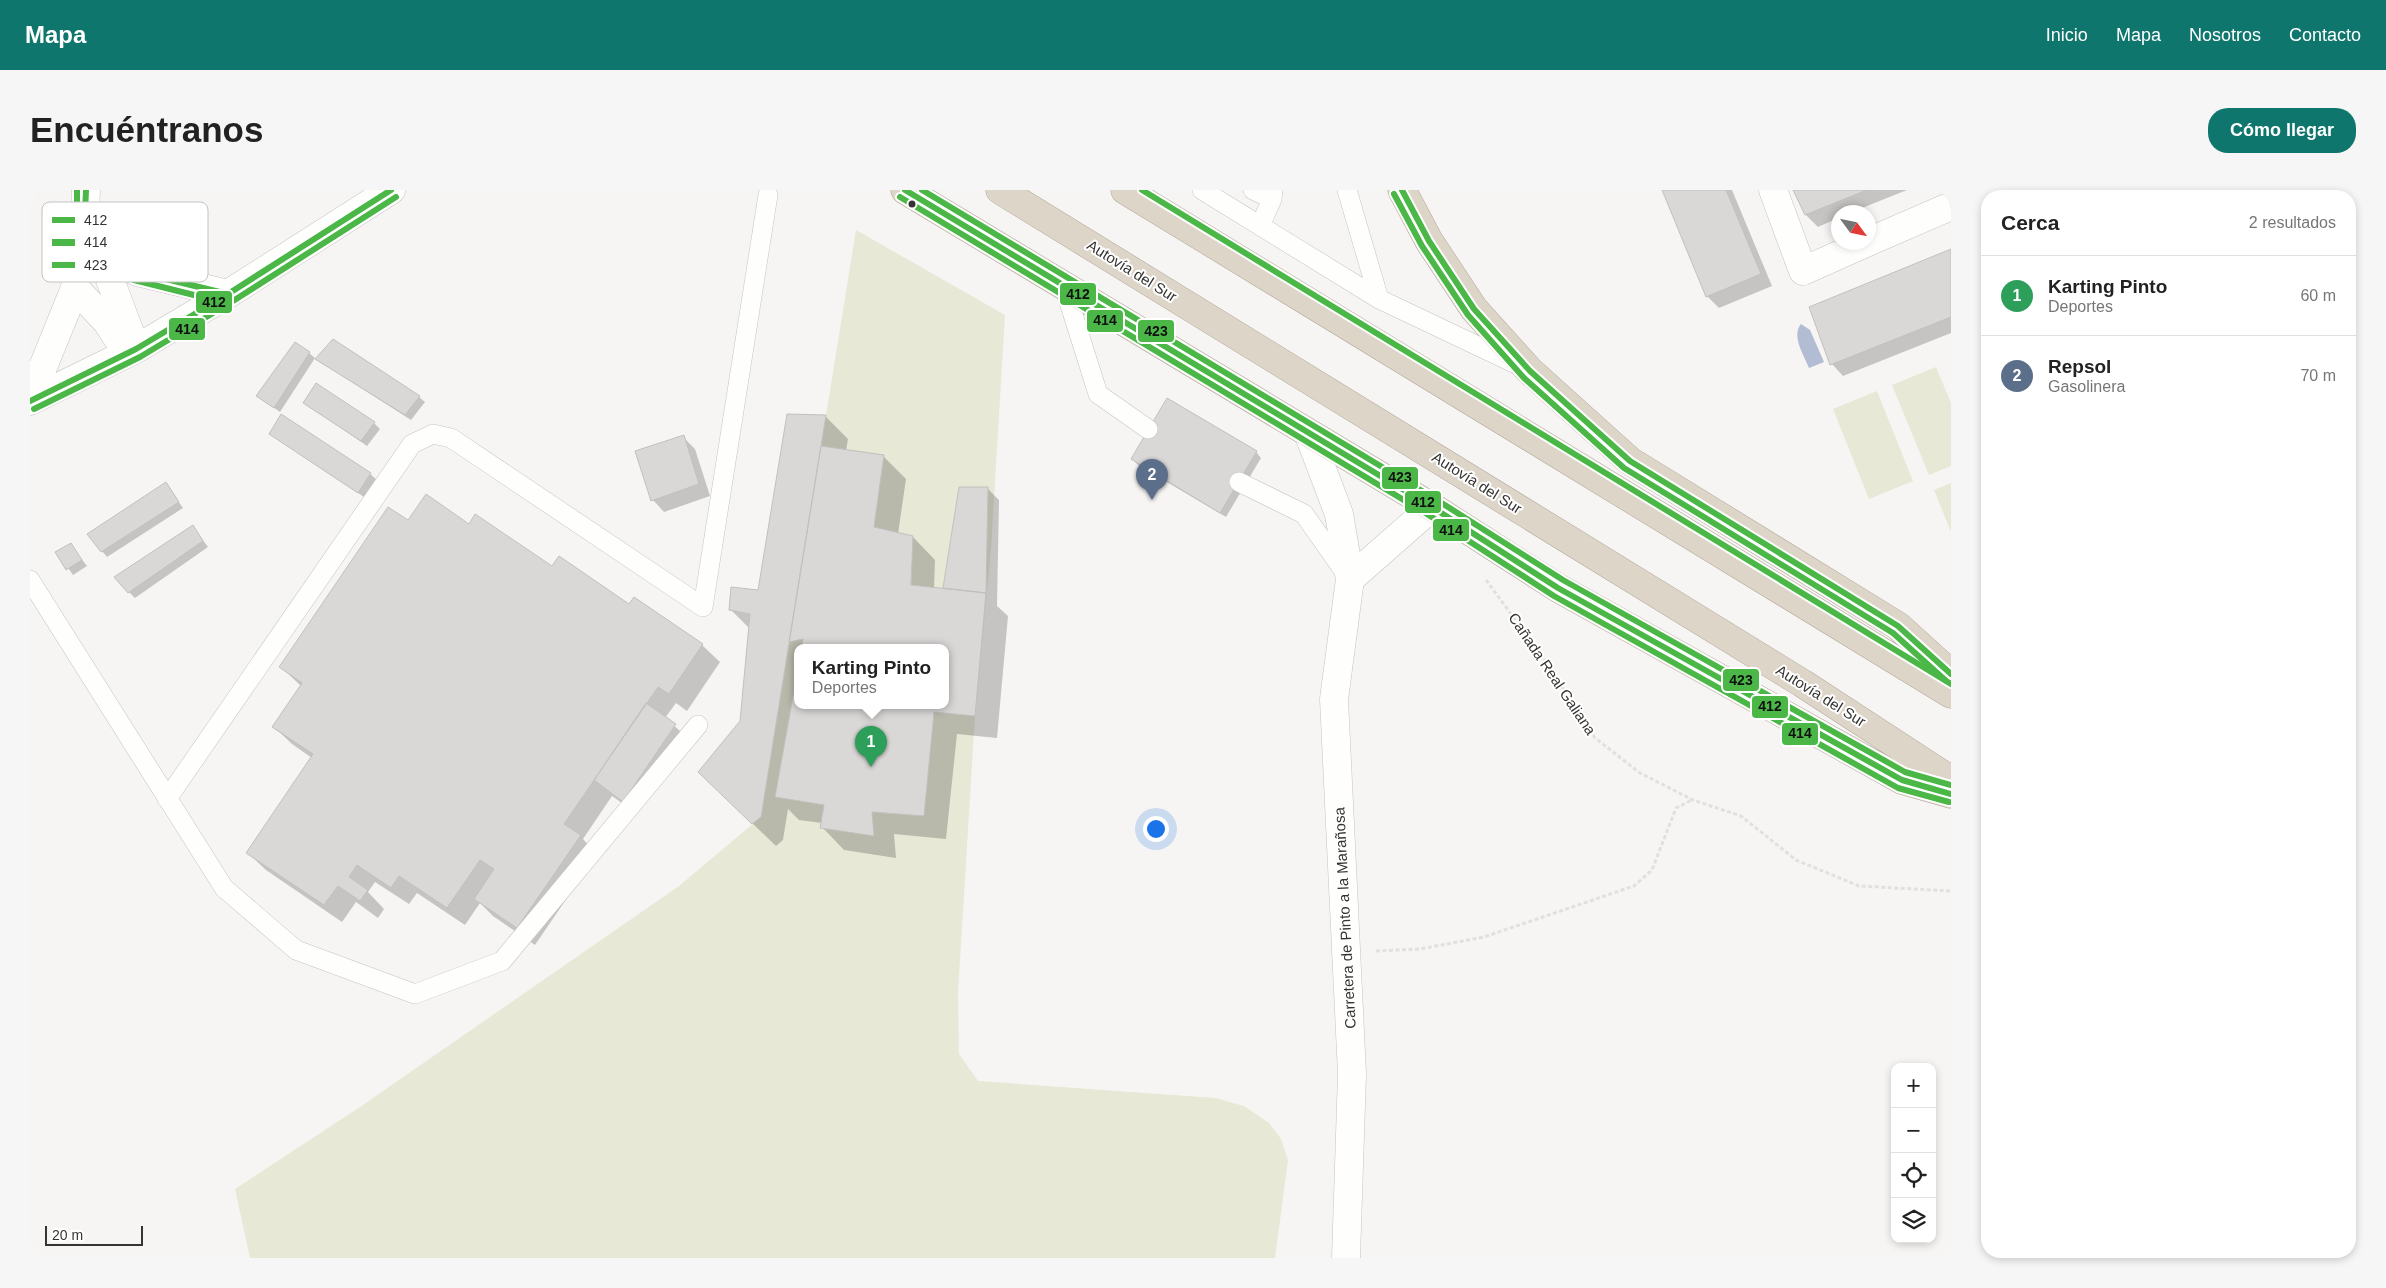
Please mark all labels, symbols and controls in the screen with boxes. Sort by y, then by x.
text: Mapa [25,21,86,48]
text: Inicio [2046,25,2088,45]
text: Mapa [2116,25,2161,45]
text: Nosotros [2189,25,2261,45]
text: Contacto [2289,25,2361,45]
button: Cómo llegar [2208,108,2356,153]
text: Encuéntranos [30,110,263,149]
unlabelled marker [907,199,917,209]
legend [42,202,208,282]
north arrow [1831,205,1876,250]
text: Cerca [2001,211,2059,234]
text: 412 [84,212,108,228]
text: 2 resultados [2249,214,2336,231]
text: 414 [84,234,108,250]
street label: Autovía del Sur [1084,236,1180,305]
text: 423 [84,257,108,273]
text: Karting Pinto [2048,276,2167,297]
line badge: 412 [1059,282,1097,306]
text: 412 [1066,286,1090,302]
text: 1 [2013,287,2021,304]
text: 60 m [2300,287,2336,304]
line badge: 412 [195,290,233,314]
text: 412 [202,294,226,310]
text: Deportes [2048,298,2113,315]
line badge: 414 [1086,309,1124,333]
text: 414 [1093,312,1117,328]
line badge: 414 [168,317,206,341]
line badge: 423 [1137,319,1175,343]
text: 414 [175,321,199,337]
text: 423 [1144,323,1168,339]
text: Repsol [2048,356,2111,377]
text: 2 [2013,367,2021,384]
text: 70 m [2300,367,2336,384]
text: Gasolinera [2048,378,2125,395]
street label: Autovía del Sur [1429,448,1525,517]
pin: 2 [1136,459,1168,500]
line badge: 423 [1381,466,1419,490]
text: 423 [1388,469,1412,485]
line badge: 412 [1404,490,1442,514]
text: 412 [1411,494,1435,510]
line badge: 414 [1432,518,1470,542]
text: 414 [1439,522,1463,538]
street label: Cañada Real Galiana [1505,610,1600,738]
popup [794,644,949,709]
text: Karting Pinto [812,657,931,678]
street label: Autovía del Sur [1773,661,1869,730]
line badge: 423 [1722,668,1760,692]
text: 423 [1729,672,1753,688]
text: Deportes [812,679,877,696]
line badge: 412 [1751,695,1789,719]
text: 412 [1758,698,1782,714]
line badge: 414 [1781,722,1819,746]
text: 414 [1788,725,1812,741]
pin: 1 [855,726,887,767]
street label: Carretera de Pinto a la Marañosa [1330,806,1359,1029]
your location [1143,816,1169,842]
map controls [1891,1063,1936,1243]
button: + [1891,1063,1936,1108]
button: − [1891,1108,1936,1153]
button: locate [1891,1153,1936,1198]
button: layers [1891,1198,1936,1243]
scale bar [45,1223,142,1246]
text: 20 m [52,1227,83,1243]

